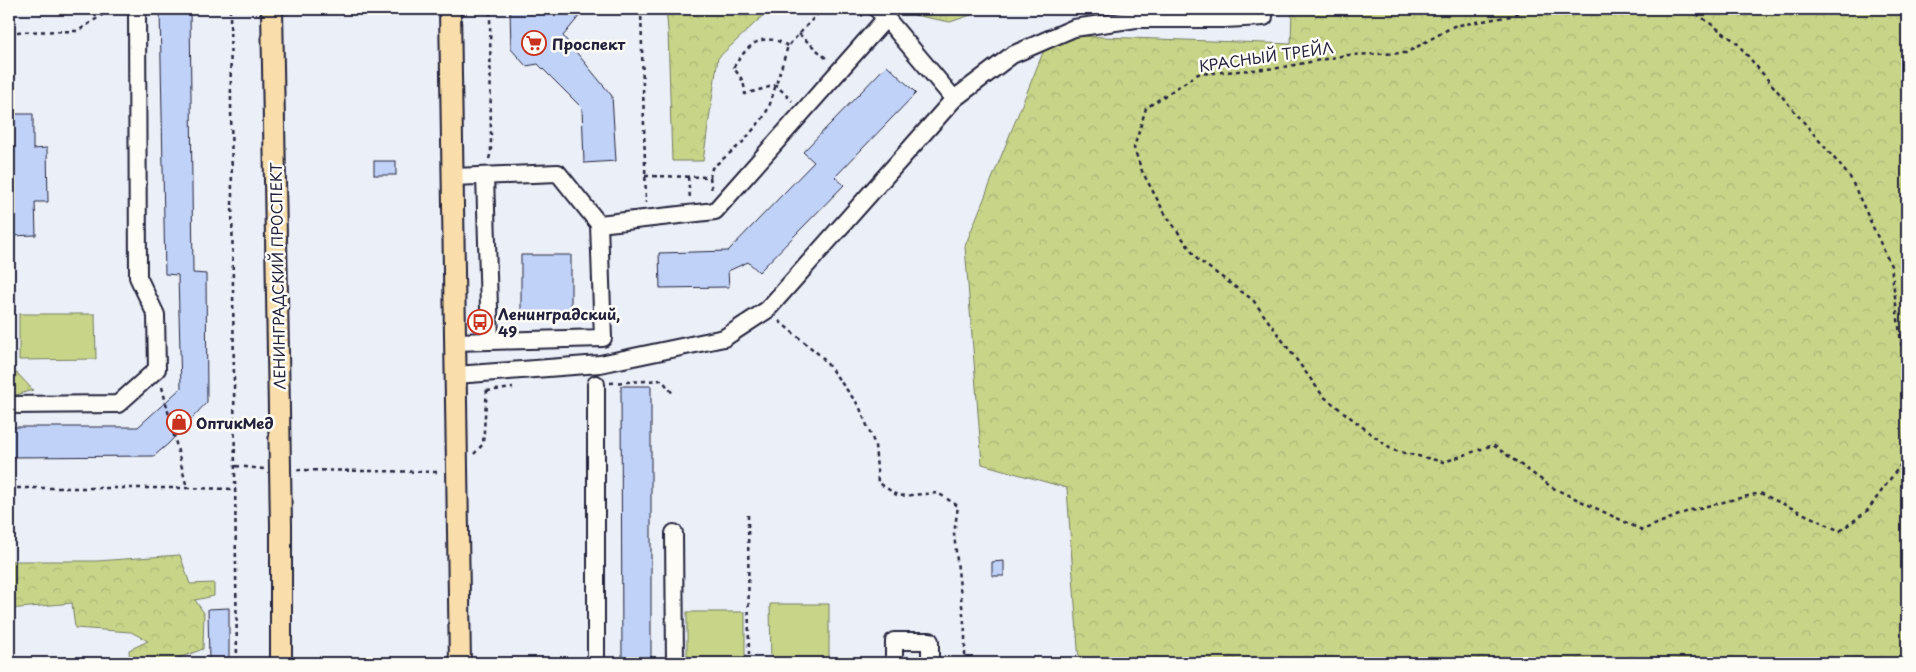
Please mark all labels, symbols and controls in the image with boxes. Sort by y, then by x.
supermarket icon: Проспект [521,30,547,56]
place label: Проспект [552,32,626,55]
street label: КРАСНЫЙ ТРЕЙЛ [1197,35,1335,77]
street label: ЛЕНИНГРАДСКИЙ ПРОСПЕКТ [264,161,290,390]
place label: Ленинградский, 49 [498,302,620,342]
bus stop icon: Ленинградский, 49 [467,309,493,335]
shop icon: ОптикМед [166,409,192,435]
place label: ОптикМед [196,411,274,434]

